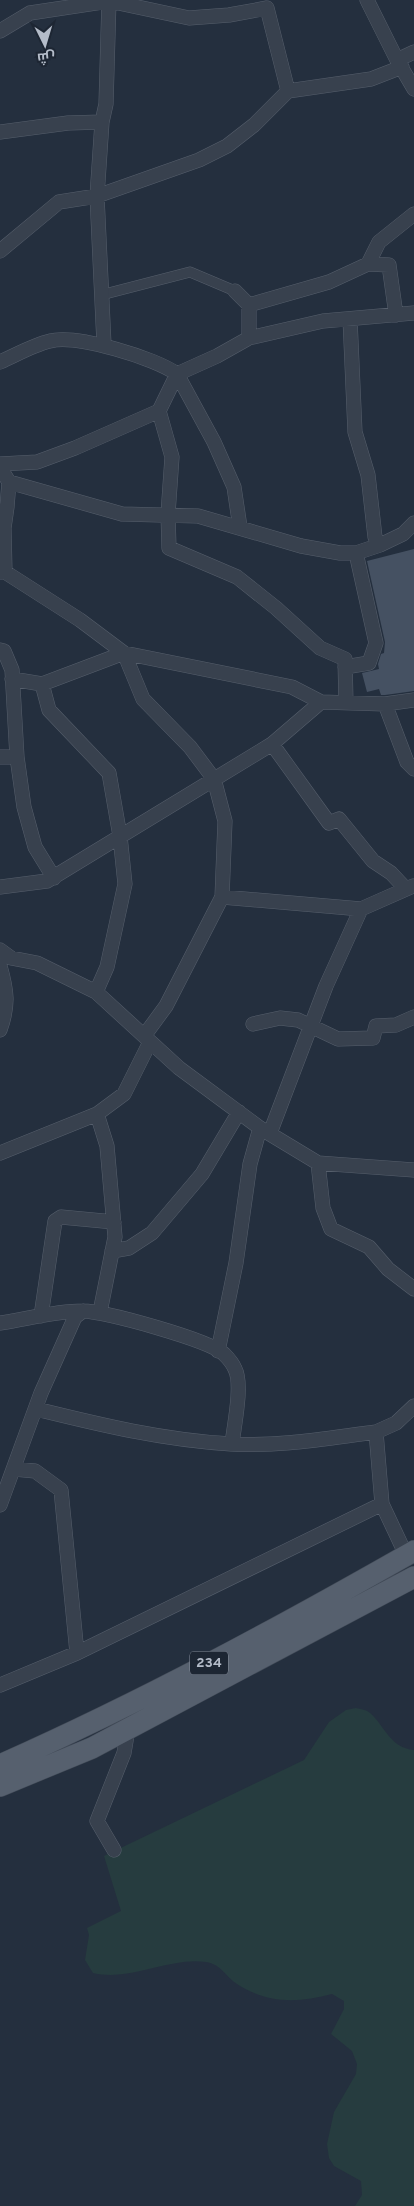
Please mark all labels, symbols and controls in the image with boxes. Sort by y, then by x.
north arrow [20,20,70,70]
text: ش [36,47,56,67]
road number: 234 [190,1652,228,1675]

